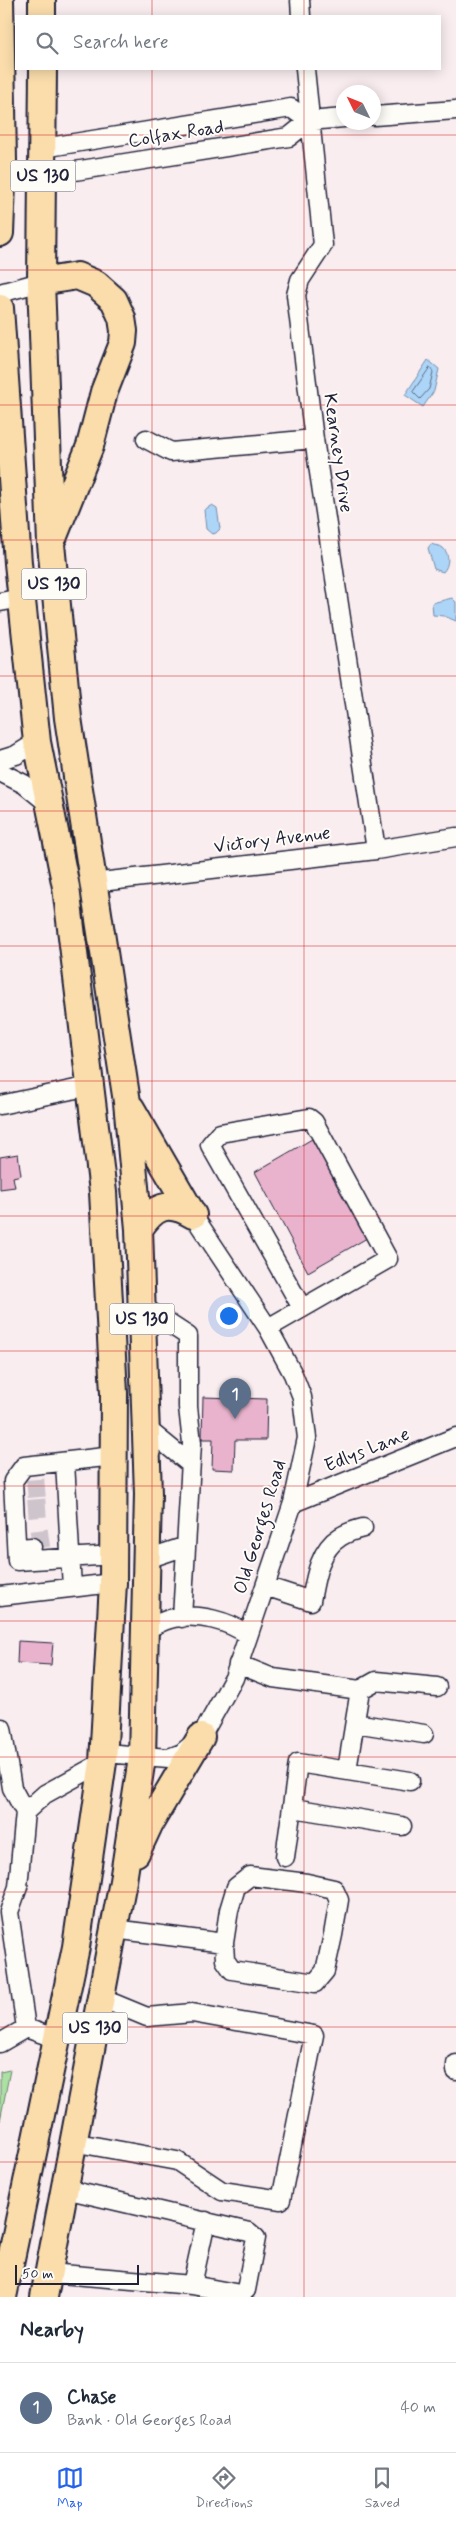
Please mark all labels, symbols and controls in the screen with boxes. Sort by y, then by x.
search box [15,15,441,70]
icon: search [33,29,61,57]
text: Search here [73,30,169,55]
north arrow [336,85,381,130]
street label: Colfax Road [126,114,226,154]
road number: US 130 [10,160,76,192]
street label: Kearney Drive [316,392,359,514]
road number: US 130 [22,568,86,600]
street label: Victory Avenue [212,820,332,860]
your location [216,1303,242,1329]
road number: US 130 [110,1304,174,1335]
pin: 1 [219,1378,251,1419]
street label: Edlys Lane [321,1422,413,1478]
street label: Old Georges Road [228,1457,295,1598]
road number: US 130 [62,2012,128,2044]
scale bar [15,2262,139,2285]
text: 50 m [22,2265,53,2283]
text: Nearby [20,2316,84,2344]
text: Chase [67,2385,116,2410]
text: 1 [32,2397,40,2418]
text: 40 m [400,2397,436,2418]
text: Bank · Old Georges Road [67,2410,232,2431]
tab: Map [56,2464,84,2512]
tab: Directions [196,2464,253,2512]
tab: Saved [365,2464,400,2512]

